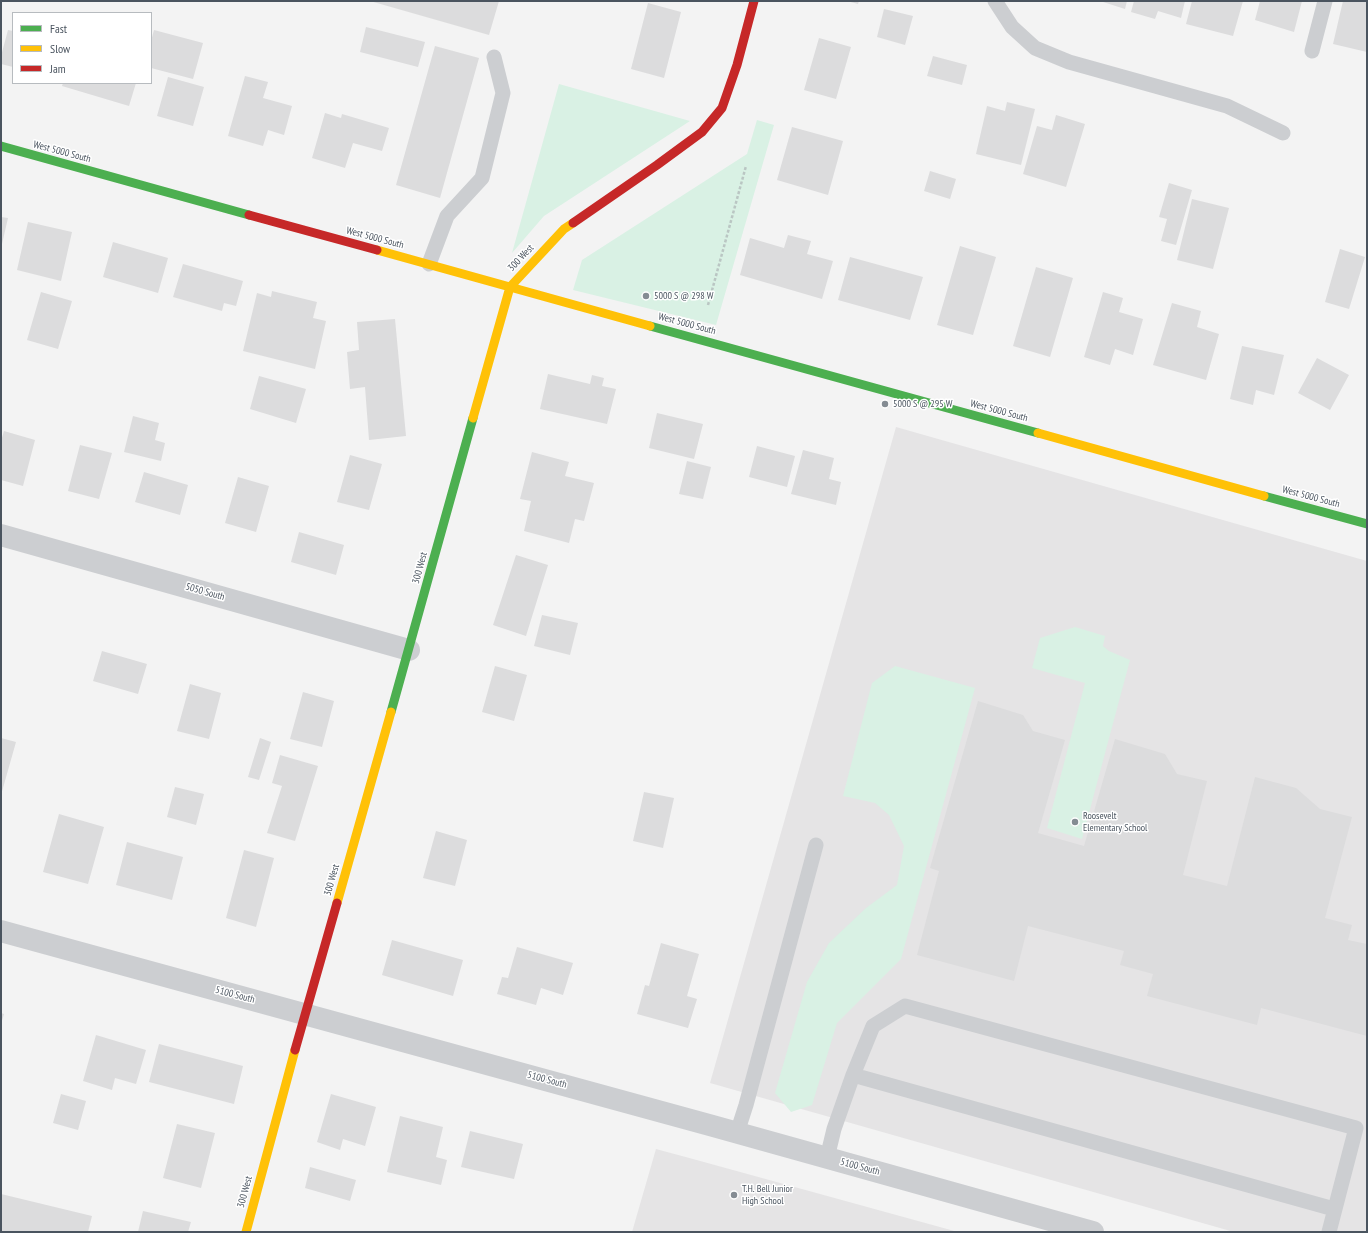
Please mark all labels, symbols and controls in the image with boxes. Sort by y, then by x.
legend [12,12,152,84]
text: Fast [50,21,67,36]
text: Slow [50,41,70,56]
text: Jam [50,61,66,76]
street label: West 5000 South [32,139,92,165]
street label: West 5000 South [345,225,405,251]
street label: 300 West [506,242,536,274]
place label: 5000 S @ 298 W [654,290,714,302]
marker: 5000 S @ 298 W [641,291,651,301]
street label: West 5000 South [657,311,717,337]
place label: 5000 S @ 295 W [893,398,953,410]
street label: West 5000 South [969,398,1029,424]
marker: 5000 S @ 295 W [880,399,890,409]
street label: West 5000 South [1281,484,1341,510]
street label: 300 West [410,551,430,585]
street label: 5050 South [184,581,226,603]
place label: Roosevelt Elementary School [1083,810,1147,834]
marker: Roosevelt Elementary School [1070,817,1080,827]
street label: 300 West [322,863,342,897]
street label: 5100 South [214,984,256,1006]
street label: 5100 South [526,1069,568,1091]
street label: 5100 South [839,1156,881,1178]
street label: 300 West [235,1175,255,1209]
place label: T.H. Bell Junior High School [742,1183,793,1206]
marker: T.H. Bell Junior High School [729,1190,739,1200]

